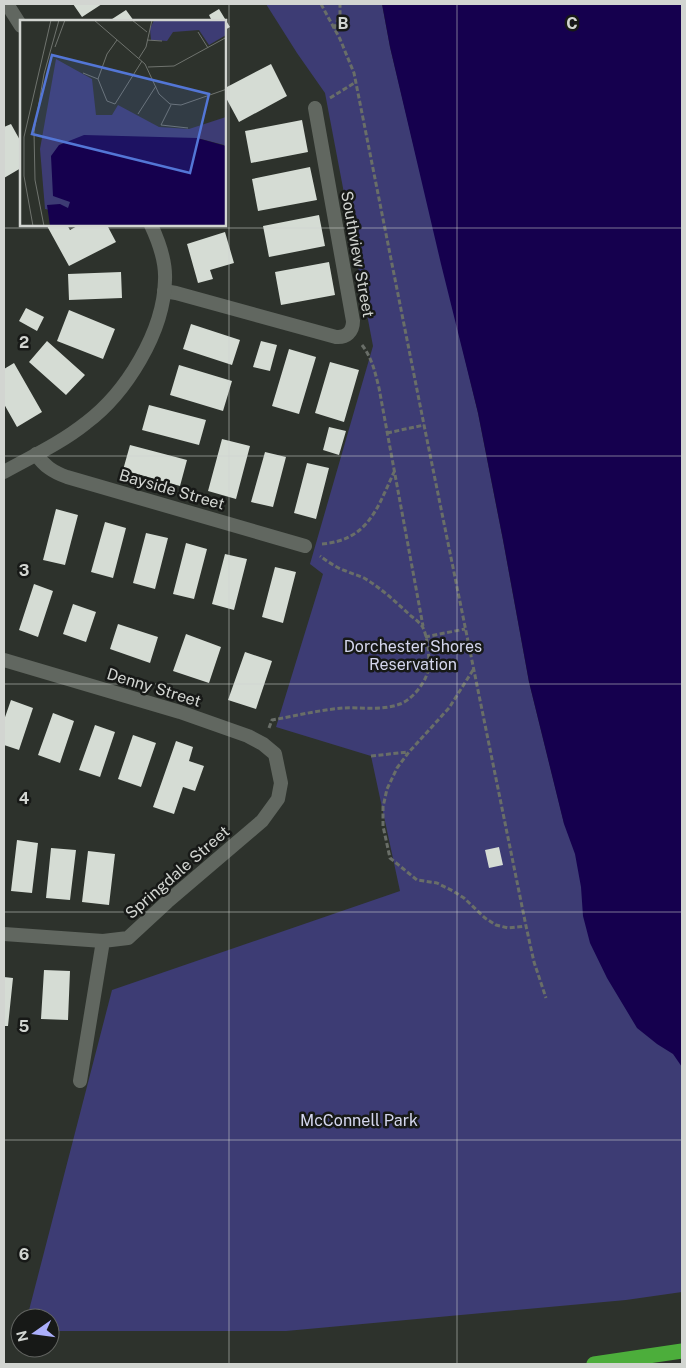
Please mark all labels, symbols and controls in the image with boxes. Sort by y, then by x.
text: B [338,14,349,33]
text: C [566,14,578,33]
inset map [20,20,226,226]
street label: Southview Street [337,189,378,319]
text: 2 [19,333,29,352]
street label: Bayside Street [117,465,227,514]
text: 3 [19,561,29,580]
park label: Dorchester Shores Reservation [344,637,482,674]
street label: Denny Street [104,664,203,711]
text: 4 [19,789,30,808]
street label: Springdale Street [121,822,233,923]
text: 5 [19,1017,30,1036]
park label: McConnell Park [300,1111,418,1130]
text: 6 [19,1245,29,1264]
north arrow [10,1308,60,1358]
text: N [13,1329,31,1343]

